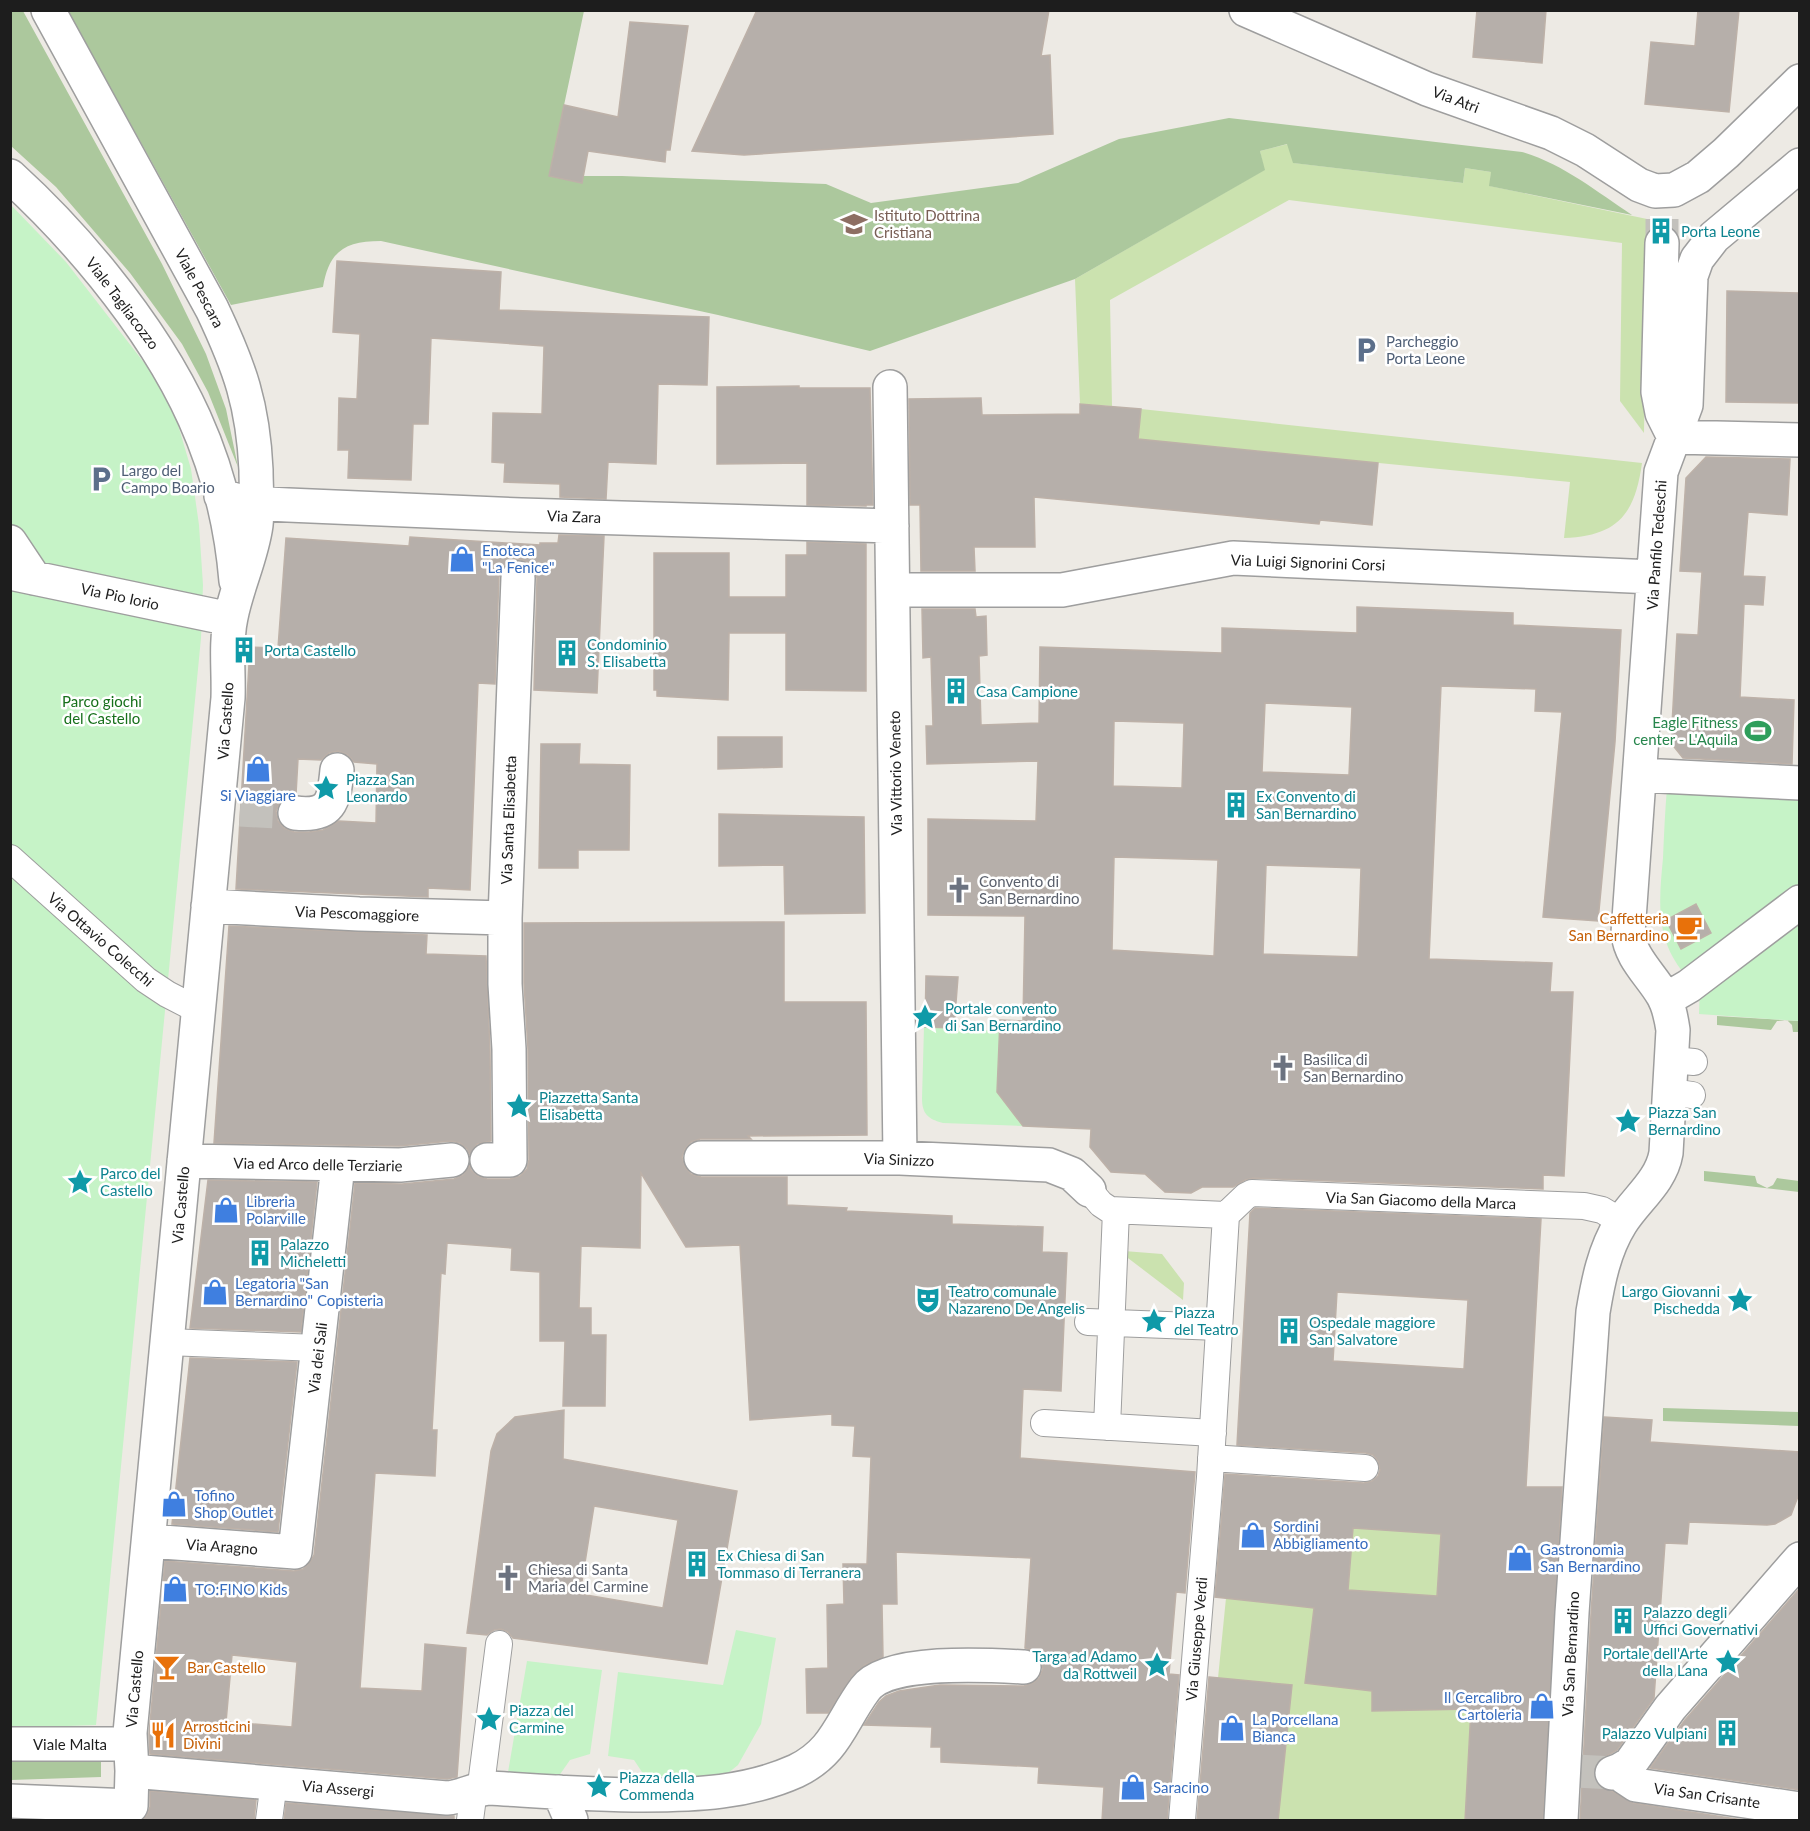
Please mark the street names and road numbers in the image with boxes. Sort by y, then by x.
street label: Via Atri [1430,82,1482,116]
street label: Viale Pescara [172,245,228,331]
street label: Viale Tagliacozzo [83,254,163,352]
street label: Via Panfilo Tedeschi [1642,479,1670,611]
street label: Via Zara [547,506,601,526]
street label: Via Luigi Signorini Corsi [1230,550,1386,574]
street label: Via Pio Iorio [79,579,161,613]
street label: Via Castello [213,682,237,760]
street label: Via Vittorio Veneto [885,710,905,836]
street label: Via Santa Elisabetta [497,755,519,885]
street label: Via Ottavio Colecchi [44,888,158,990]
street label: Via Pescomaggiore [295,902,419,924]
street label: Via Sinizzo [863,1149,935,1169]
street label: Via ed Arco delle Terziarie [233,1154,403,1174]
street label: Via Castello [168,1165,192,1245]
street label: Via San Giacomo della Marca [1325,1188,1517,1212]
street label: Via dei Sali [304,1321,330,1395]
street label: Via Aragno [185,1535,259,1557]
street label: Via Giuseppe Verdi [1182,1576,1210,1702]
street label: Via San Bernardino [1558,1591,1582,1717]
street label: Via Castello [122,1649,146,1729]
street label: Viale Malta [33,1735,107,1753]
street label: Via Assergi [301,1776,375,1800]
street label: Via San Crisante [1653,1779,1761,1811]

